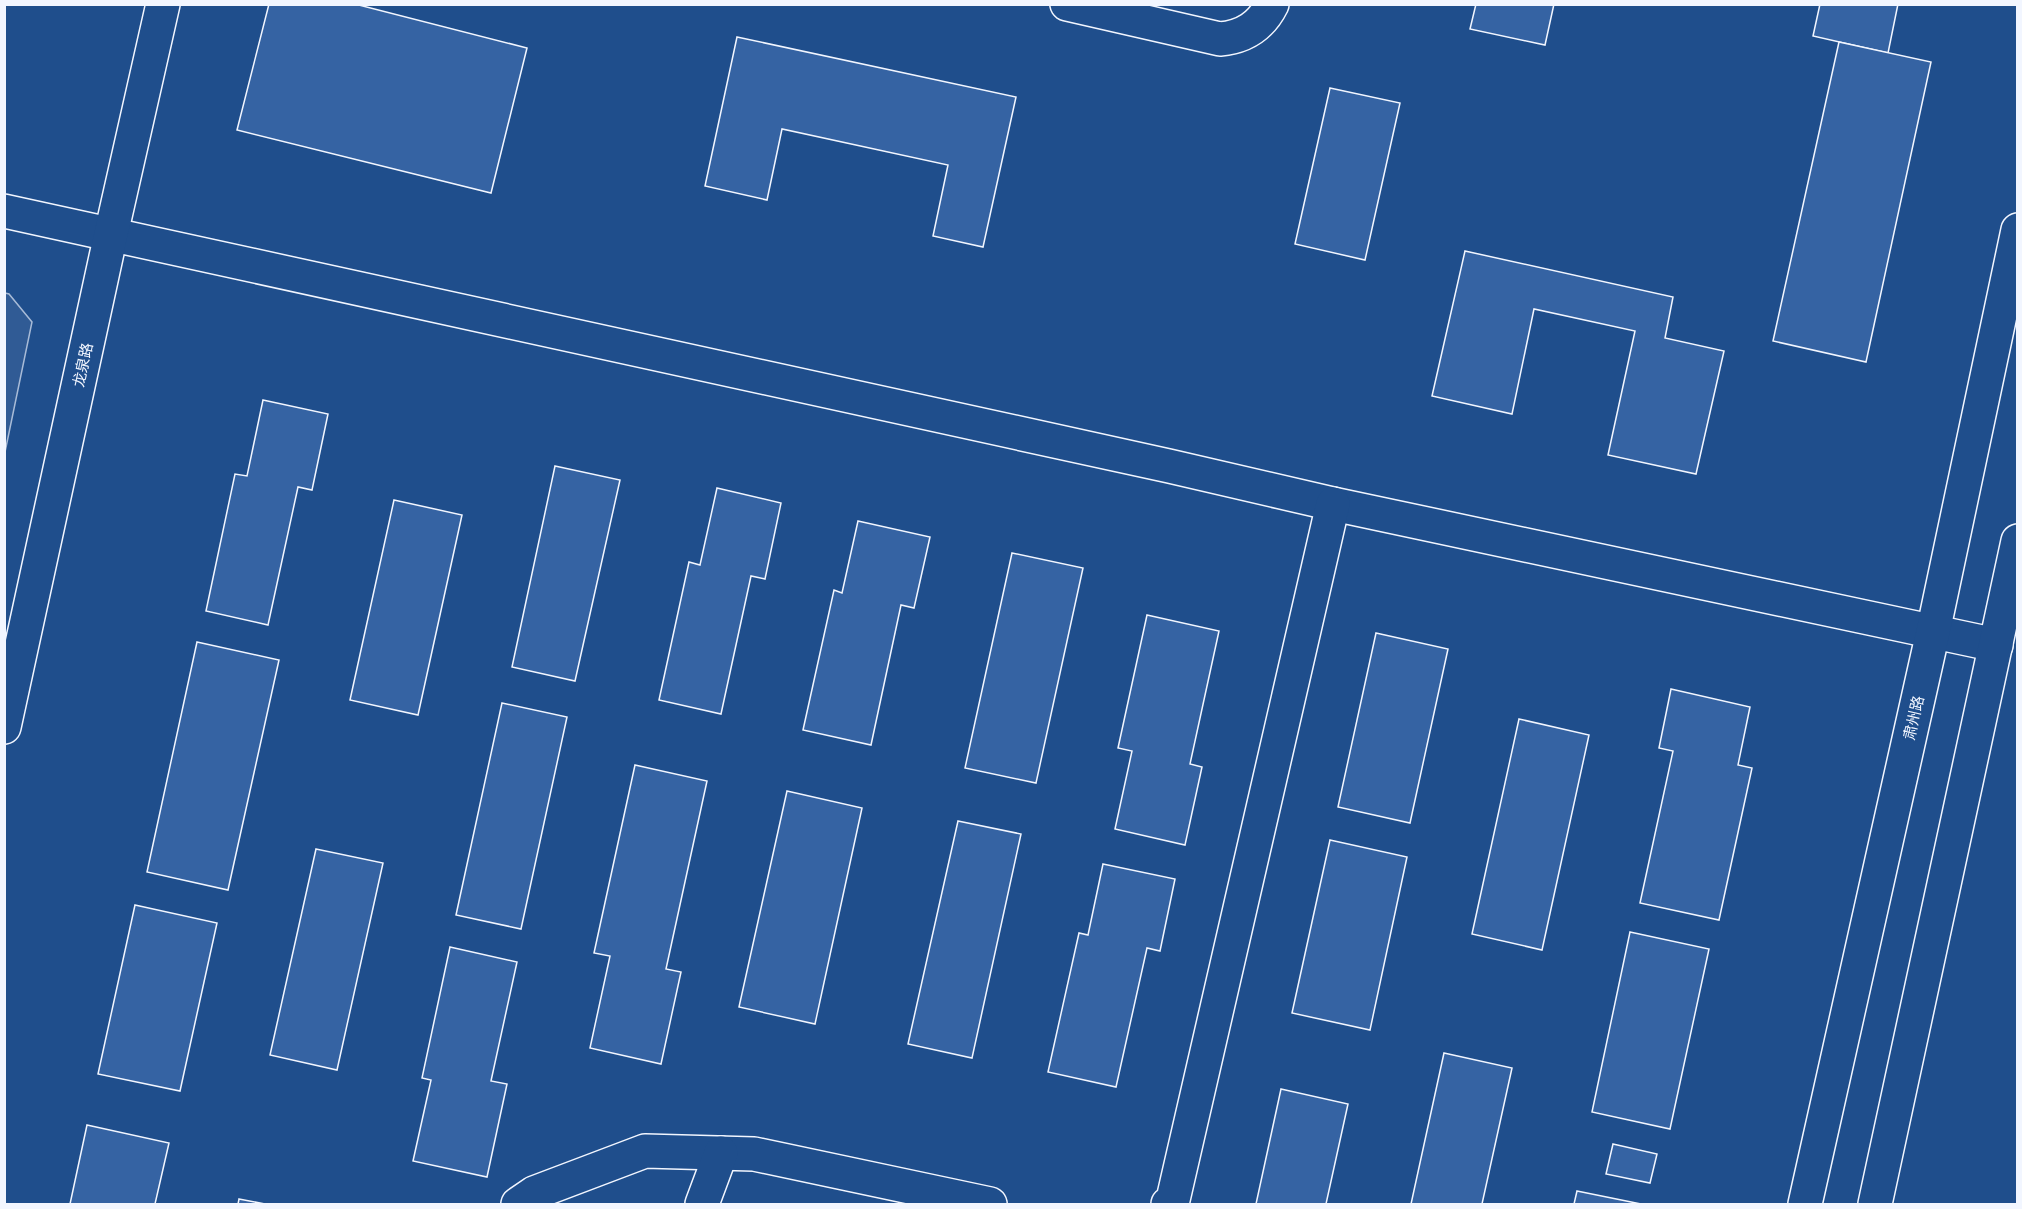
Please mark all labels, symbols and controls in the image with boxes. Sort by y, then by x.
street label: 龙泉路 [69,341,96,389]
street label: 肃州路 [1899,694,1928,742]

